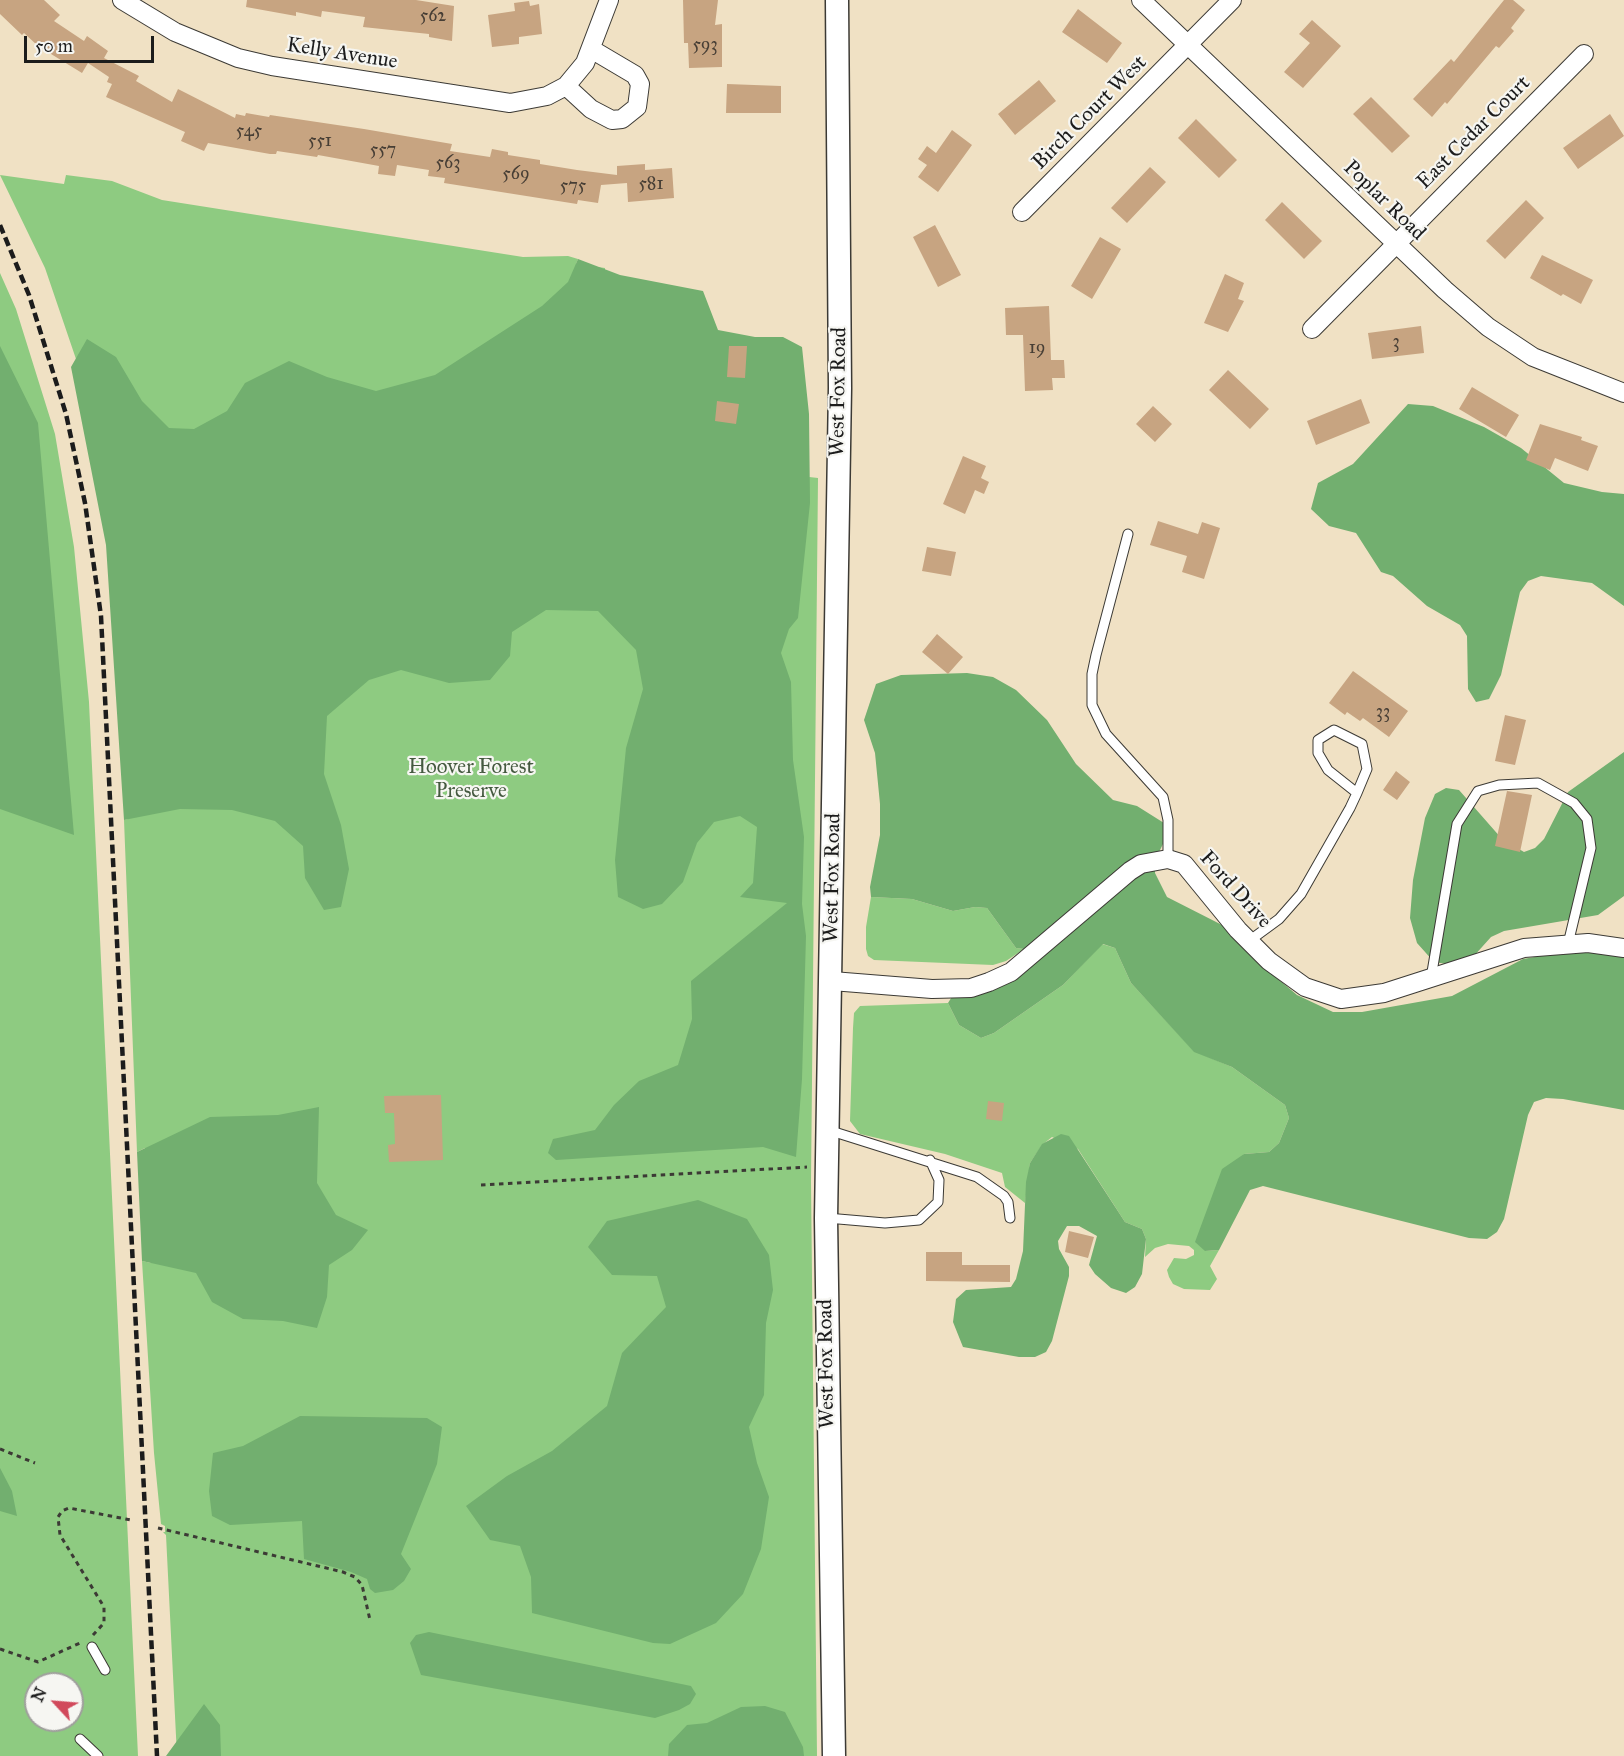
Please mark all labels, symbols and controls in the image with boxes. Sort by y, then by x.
house number: 562 [420,6,446,28]
scale bar [27,24,158,62]
street label: Kelly Avenue [285,33,399,75]
text: 50 m [35,35,73,57]
house number: 593 [692,35,718,57]
street label: Birch Court West [1028,51,1152,175]
street label: East Cedar Court [1412,71,1536,195]
house number: 545 [236,121,262,143]
house number: 551 [308,131,332,153]
house number: 557 [370,140,396,162]
house number: 563 [436,153,460,175]
street label: Poplar Road [1338,156,1430,246]
house number: 569 [502,164,530,186]
house number: 581 [638,174,664,196]
house number: 575 [560,176,586,198]
street label: West Fox Road [825,327,853,457]
house number: 3 [1392,332,1400,354]
house number: 19 [1029,338,1045,360]
house number: 33 [1376,702,1390,724]
park label: Hoover Forest Preserve [408,755,534,805]
street label: West Fox Road [819,813,847,943]
street label: Ford Drive [1194,846,1276,934]
street label: West Fox Road [813,1299,841,1429]
north arrow [24,1672,84,1732]
text: N [28,1685,51,1705]

